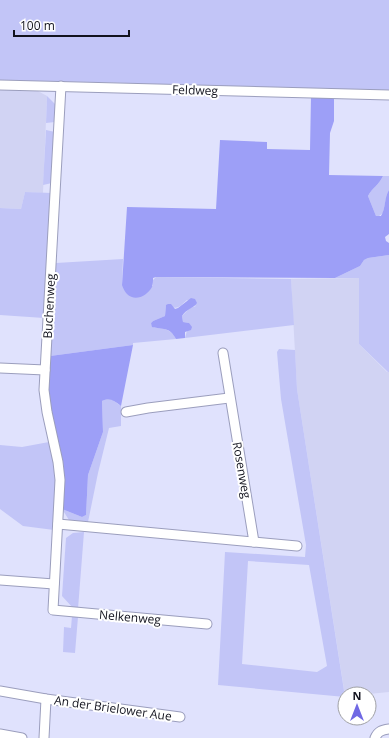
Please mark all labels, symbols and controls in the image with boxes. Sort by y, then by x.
scale bar [14,12,129,38]
text: 100 m [20,17,55,34]
street label: Feldweg [172,81,219,99]
street label: Buchenweg [39,273,59,339]
street label: Rosenweg [229,440,255,500]
street label: Nelkenweg [98,606,162,628]
north arrow [337,686,377,726]
text: N [353,688,361,703]
street label: An der Brielower Aue [53,691,173,725]

